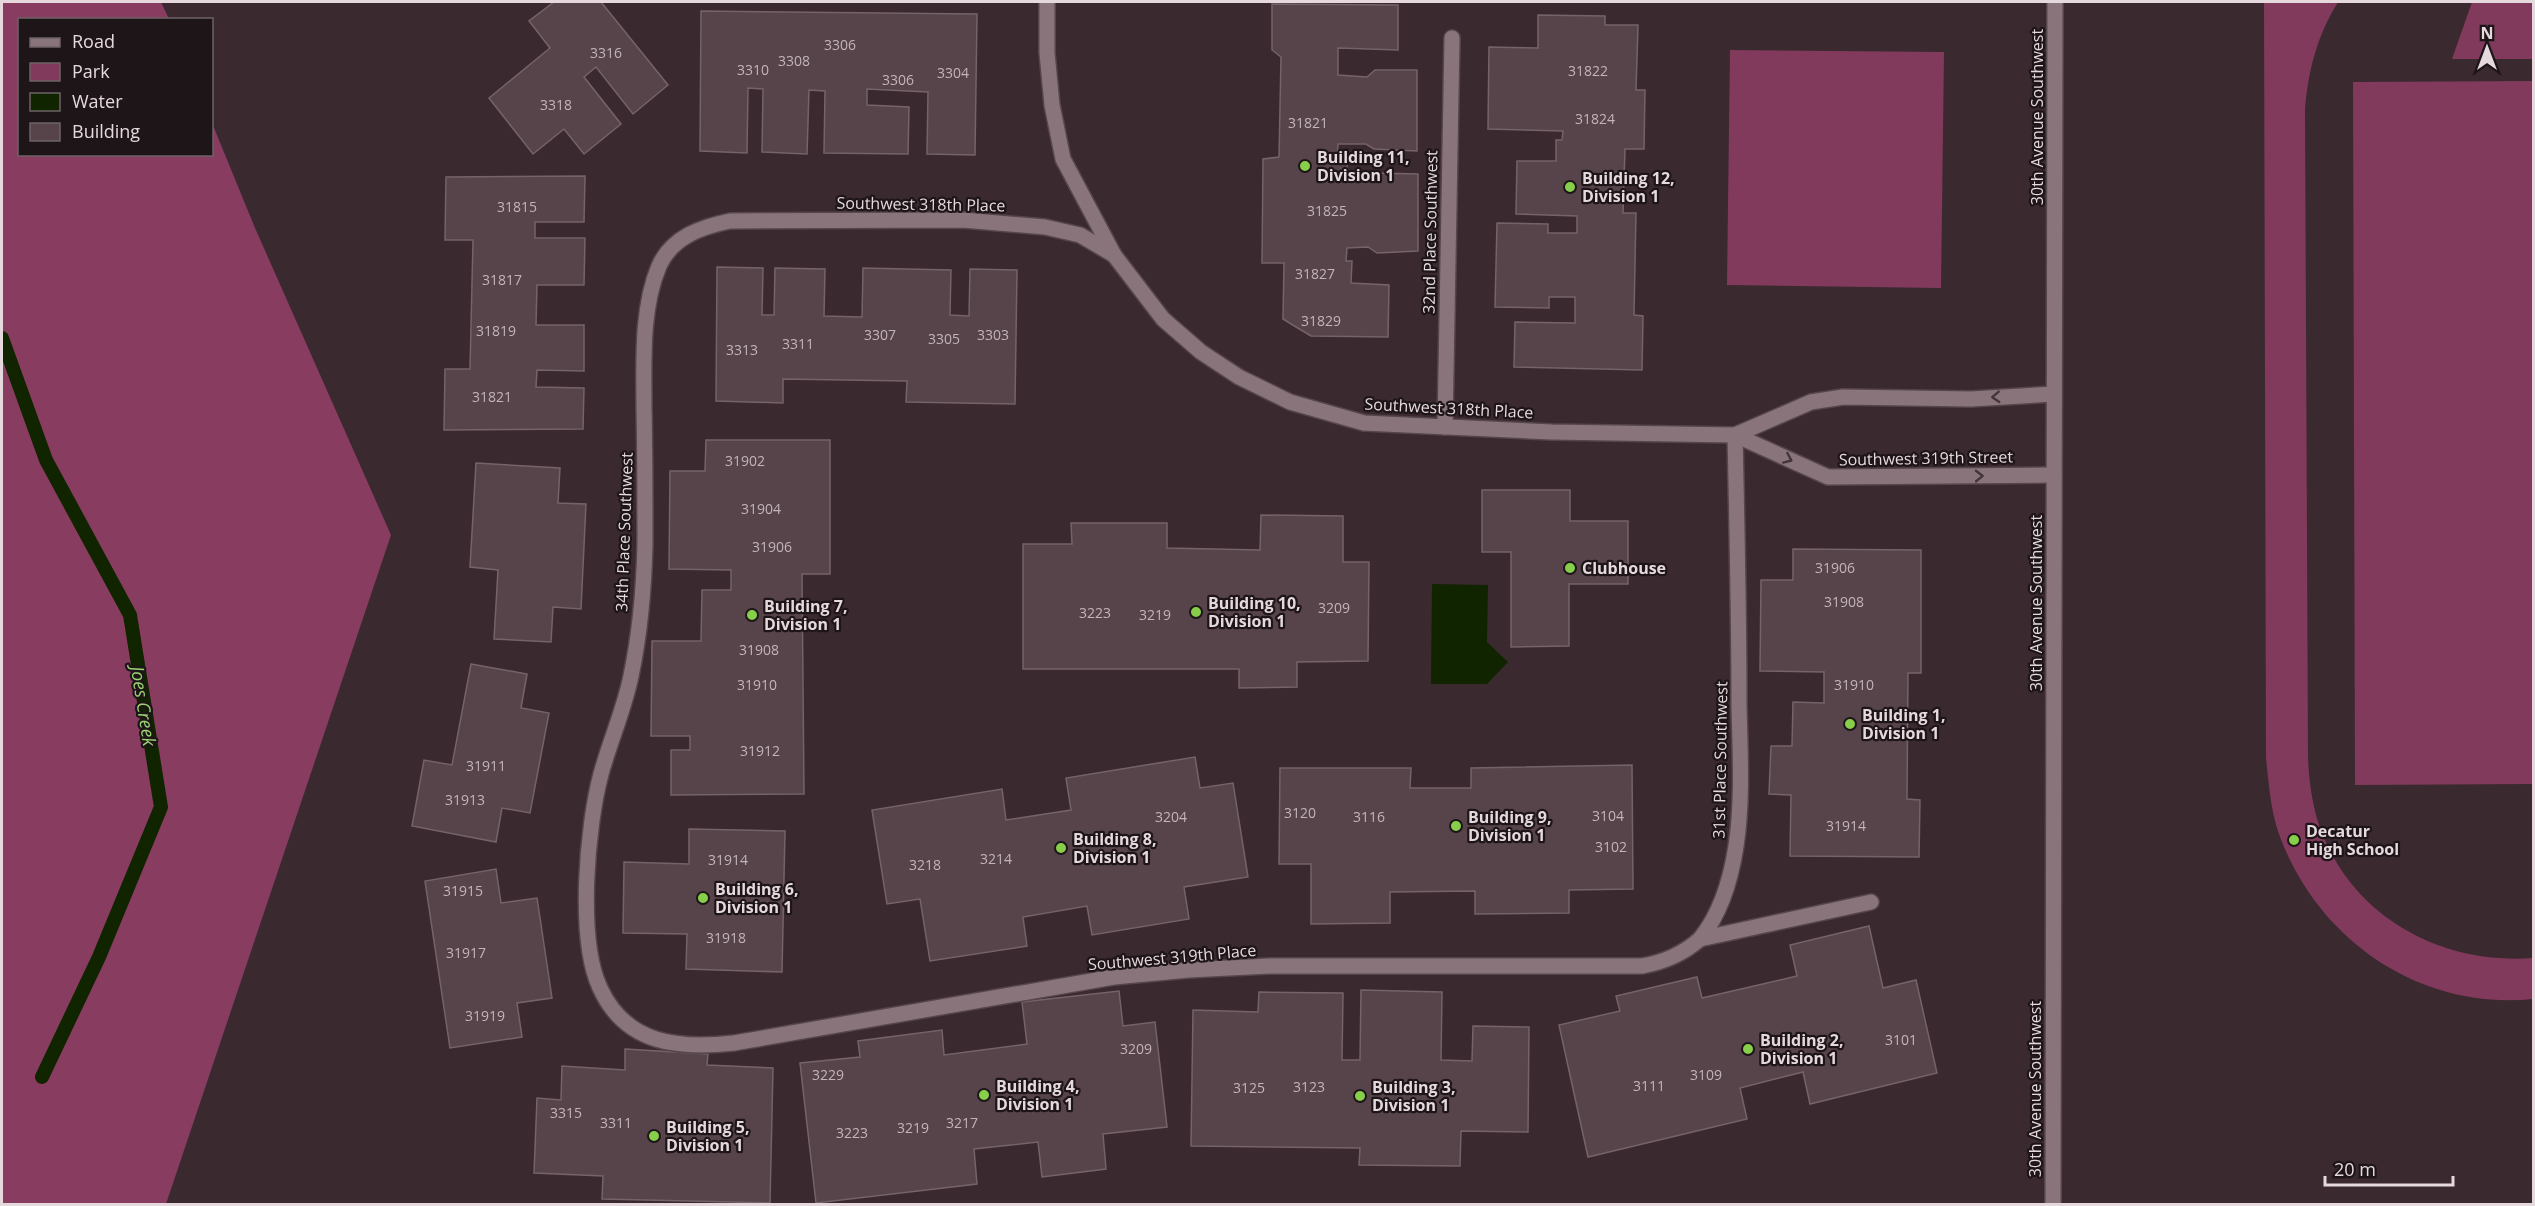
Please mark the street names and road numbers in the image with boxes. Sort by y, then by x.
street label: 30th Avenue Southwest [2026,29,2048,205]
street label: 32nd Place Southwest [1418,150,1442,314]
street label: Southwest 318th Place [836,192,1006,216]
street label: Southwest 318th Place [1364,393,1534,423]
street label: Southwest 319th Street [1839,445,2014,471]
street label: 34th Place Southwest [610,451,638,612]
street label: 30th Avenue Southwest [2025,515,2047,691]
street label: 31st Place Southwest [1708,681,1732,839]
street label: Southwest 319th Place [1087,939,1257,975]
street label: 30th Avenue Southwest [2024,1001,2046,1177]

